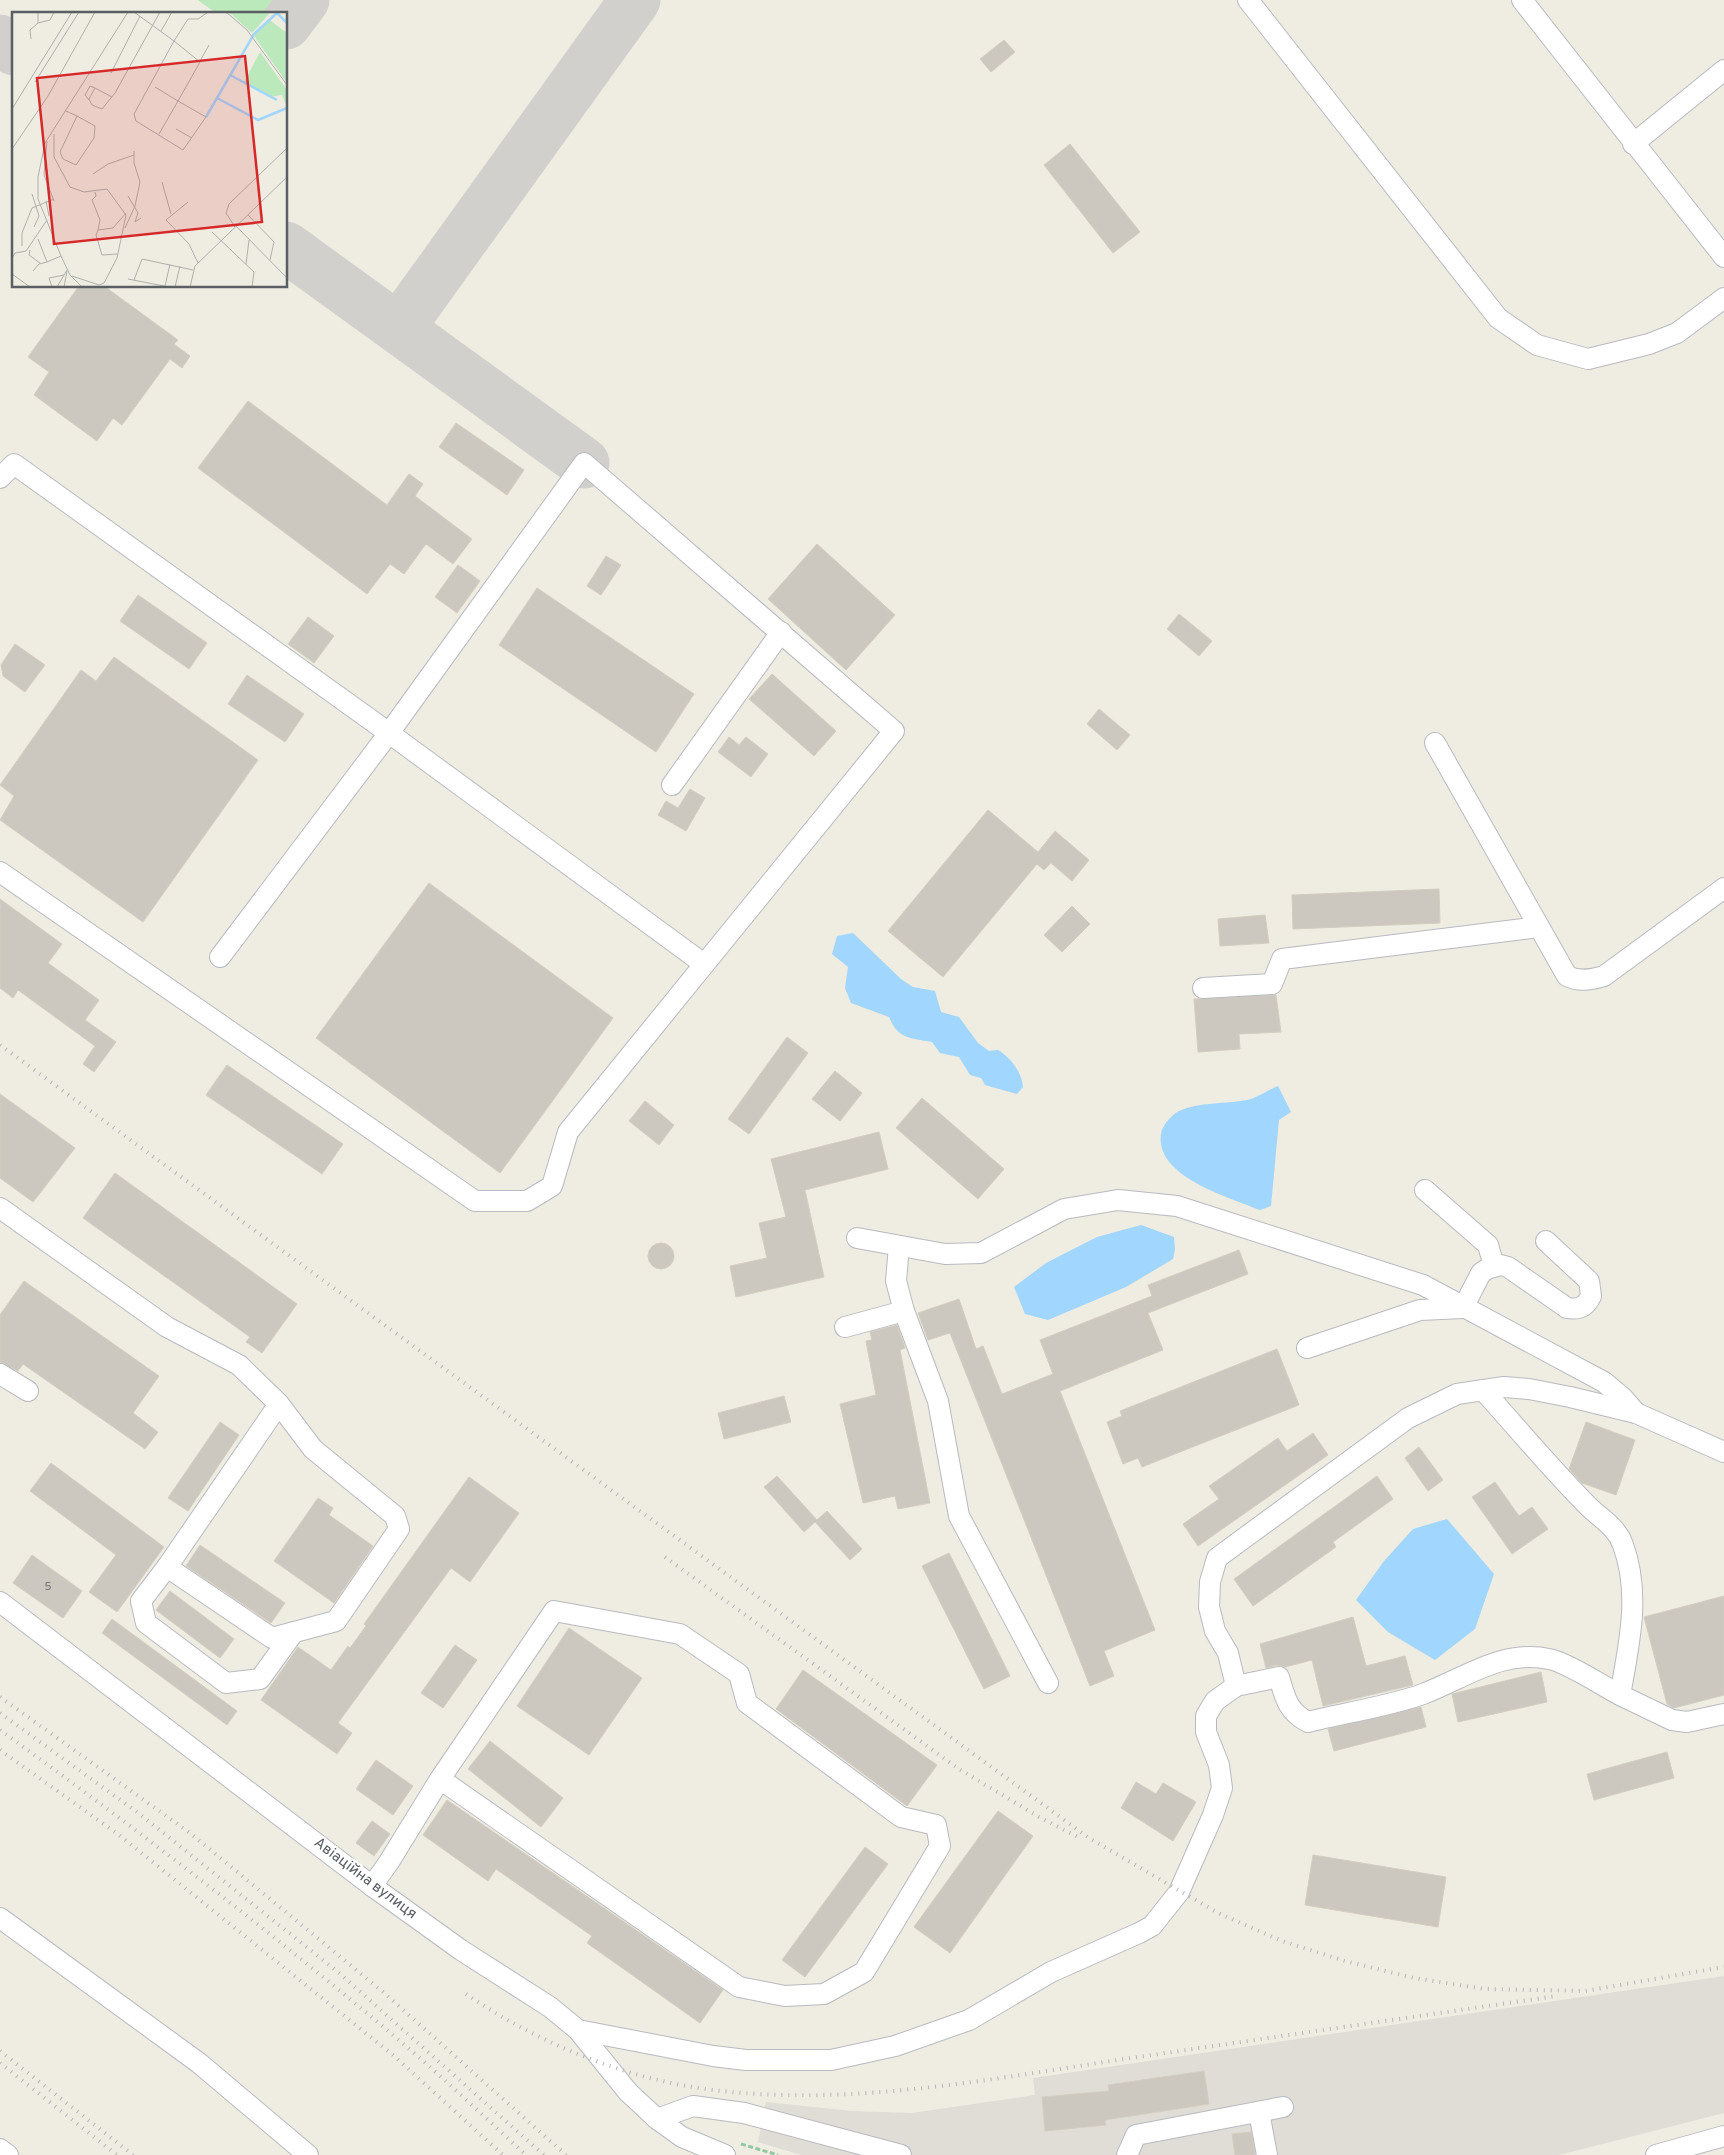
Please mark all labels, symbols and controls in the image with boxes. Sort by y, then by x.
inset map [12,12,288,288]
house number: 5 [44,1579,52,1595]
street label: Авіаційна вулиця [310,1834,420,1924]

